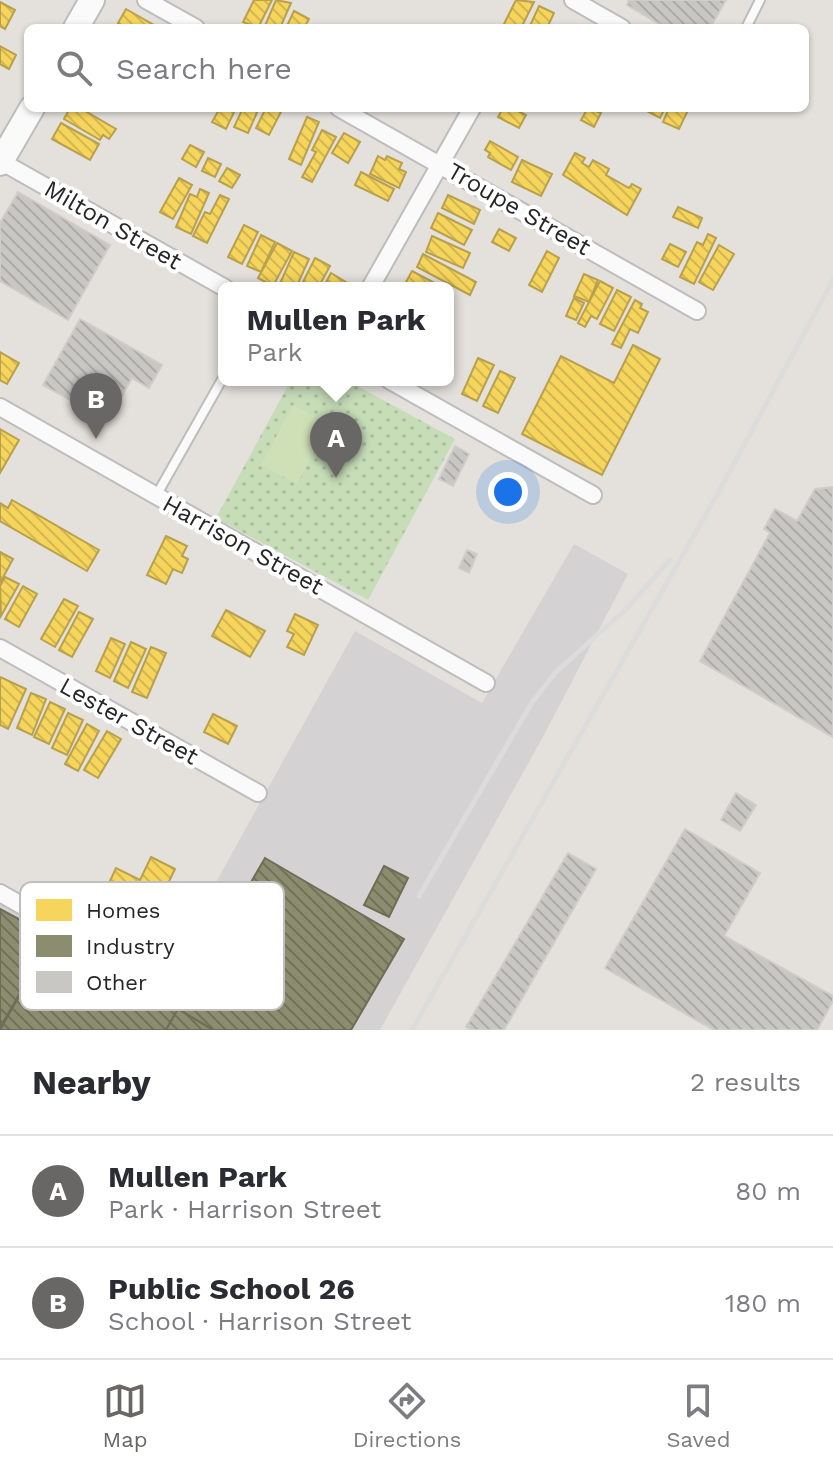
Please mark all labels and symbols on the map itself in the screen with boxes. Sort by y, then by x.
street label: Troupe Street [442,157,596,261]
street label: Milton Street [40,175,186,275]
pin: B [70,373,122,439]
pin: A [310,412,362,478]
your location [488,472,528,512]
street label: Harrison Street [158,489,328,601]
street label: Lester Street [55,671,203,771]
legend [20,882,284,1010]
text: Homes [86,898,160,923]
text: Industry [86,934,175,959]
text: Other [86,970,147,995]

